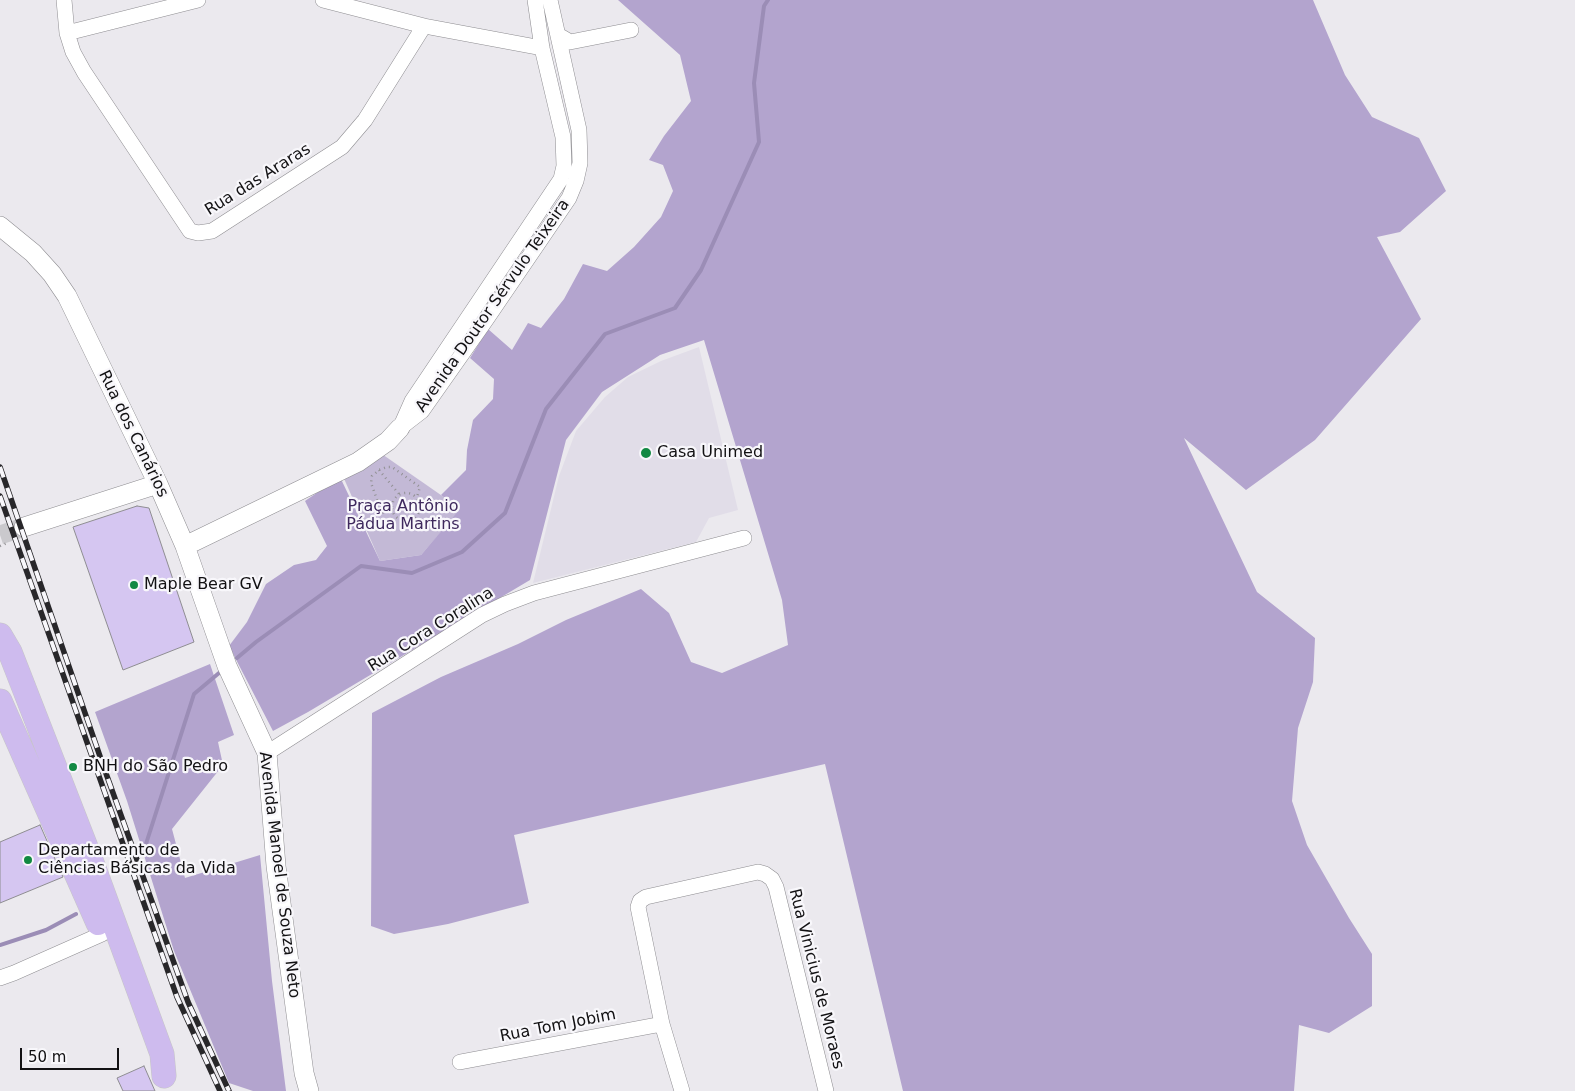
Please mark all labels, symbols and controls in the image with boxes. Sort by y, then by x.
street label: Rua das Araras [202,140,314,220]
street label: Avenida Doutor Sérvulo Teixeira [412,196,574,416]
street label: Rua dos Canários [94,367,172,501]
place label: Casa Unimed [657,443,763,463]
marker: Casa Unimed [639,446,653,460]
park label: Praça Antônio Pádua Martins [346,497,460,535]
place label: Maple Bear GV [144,575,263,595]
marker: Maple Bear GV [128,579,140,591]
street label: Rua Cora Coralina [365,584,497,676]
street label: Avenida Manoel de Souza Neto [254,751,304,999]
place label: BNH do São Pedro [83,757,228,777]
marker: BNH do São Pedro [67,761,79,773]
place label: Departamento de Ciências Básicas da Vida [38,841,236,879]
marker: Departamento de Ciências Básicas da Vida [22,854,34,866]
street label: Rua Vinicius de Moraes [784,887,848,1071]
street label: Rua Tom Jobim [498,1005,618,1047]
scale bar [22,1038,121,1070]
text: 50 m [28,1048,66,1066]

